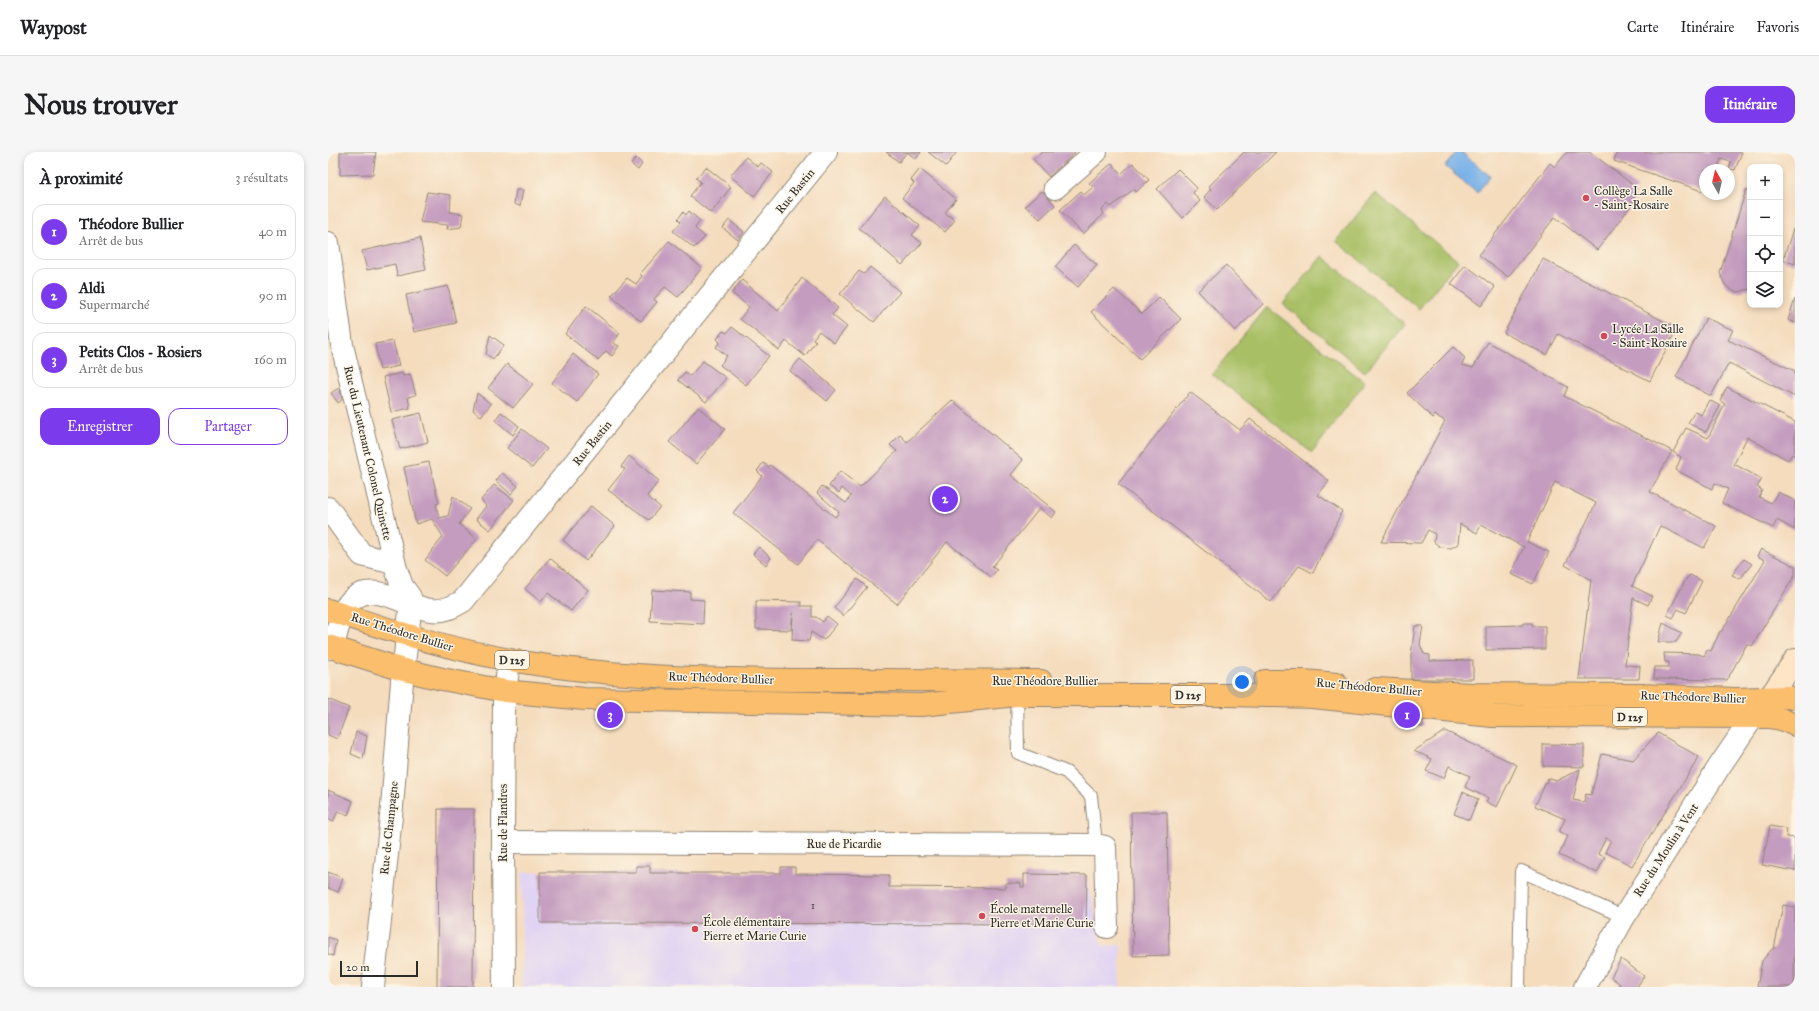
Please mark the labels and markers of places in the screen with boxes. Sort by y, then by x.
place label: Collège La Salle - Saint-Rosaire [1594,184,1673,212]
marker: Collège La Salle - Saint-Rosaire [1581,193,1591,203]
place label: Lycée La Salle - Saint-Rosaire [1612,322,1687,350]
marker: Lycée La Salle - Saint-Rosaire [1599,331,1609,341]
pin: 2 [932,484,958,514]
pin: 3 [597,700,623,730]
pin: 1 [1394,700,1420,730]
place label: École maternelle Pierre et Marie Curie [990,900,1094,930]
marker: École maternelle Pierre et Marie Curie [977,911,987,921]
place label: École élémentaire Pierre et Marie Curie [703,913,807,943]
marker: École élémentaire Pierre et Marie Curie [690,924,700,934]

